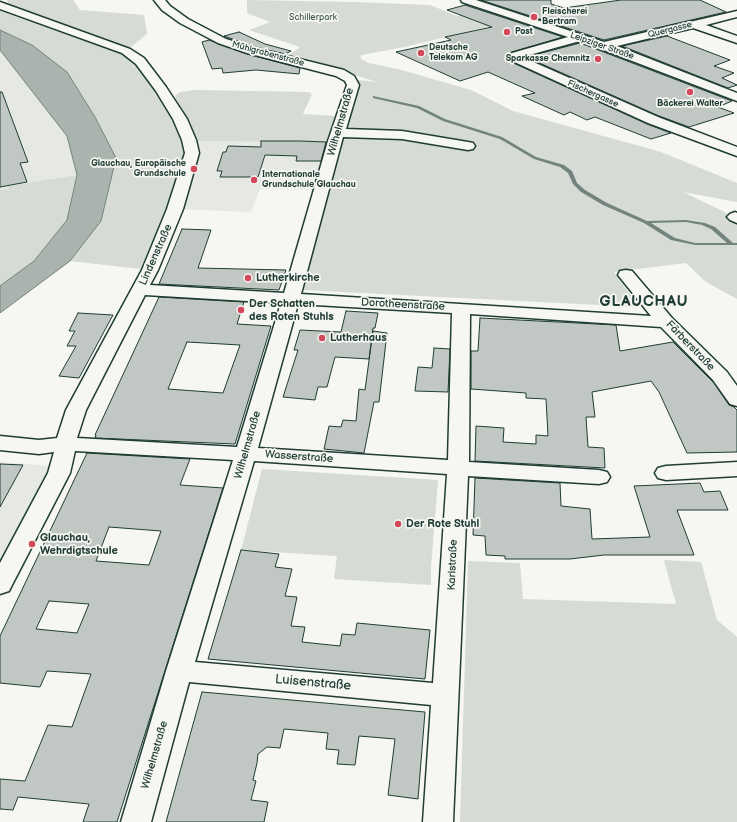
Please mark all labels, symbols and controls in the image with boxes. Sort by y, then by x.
place label: Fleischerei Bertram [542,7,587,28]
marker: Fleischerei Bertram [529,12,539,22]
park label: Schillerpark [289,13,337,23]
street label: Quergasse [647,19,693,41]
marker: Post [502,27,512,37]
place label: Post [515,27,533,37]
street label: Leipziger Straße [569,30,635,62]
street label: Mühlgrabenstraße [231,39,305,69]
place label: Deutsche Telekom AG [429,43,478,64]
marker: Deutsche Telekom AG [416,48,426,58]
place label: Sparkasse Chemnitz [506,54,590,64]
marker: Sparkasse Chemnitz [593,54,603,64]
street label: Fischergasse [566,78,620,110]
street label: Wilhelmstraße [325,86,357,158]
marker: Bäckerei Walter [685,87,695,97]
place label: Bäckerei Walter [657,99,723,109]
place label: Glauchau, Europäische Grundschule [91,159,186,180]
marker: Glauchau, Europäische Grundschule [189,164,199,174]
place label: Internationale Grundschule Glauchau [262,170,356,191]
marker: Internationale Grundschule Glauchau [249,175,259,185]
street label: Lindenstraße [137,222,175,288]
place label: Lutherkirche [256,271,320,285]
marker: Lutherkirche [243,273,253,283]
district label: GLAUCHAU [600,293,688,311]
street label: Dorotheenstraße [361,296,445,314]
place label: Der Schatten des Roten Stuhls [249,297,334,323]
marker: Der Schatten des Roten Stuhls [236,305,246,315]
street label: Färberstraße [663,318,717,374]
place label: Lutherhaus [330,331,387,345]
marker: Lutherhaus [317,333,327,343]
street label: Wilhelmstraße [232,409,264,481]
street label: Wasserstraße [264,448,334,466]
place label: Der Rote Stuhl [406,517,479,531]
marker: Der Rote Stuhl [393,519,403,529]
place label: Glauchau, Wehrdigtschule [40,531,118,557]
marker: Glauchau, Wehrdigtschule [27,539,37,549]
street label: Karlstraße [446,539,460,591]
street label: Luisenstraße [274,672,352,694]
street label: Wilhelmstraße [139,719,171,791]

